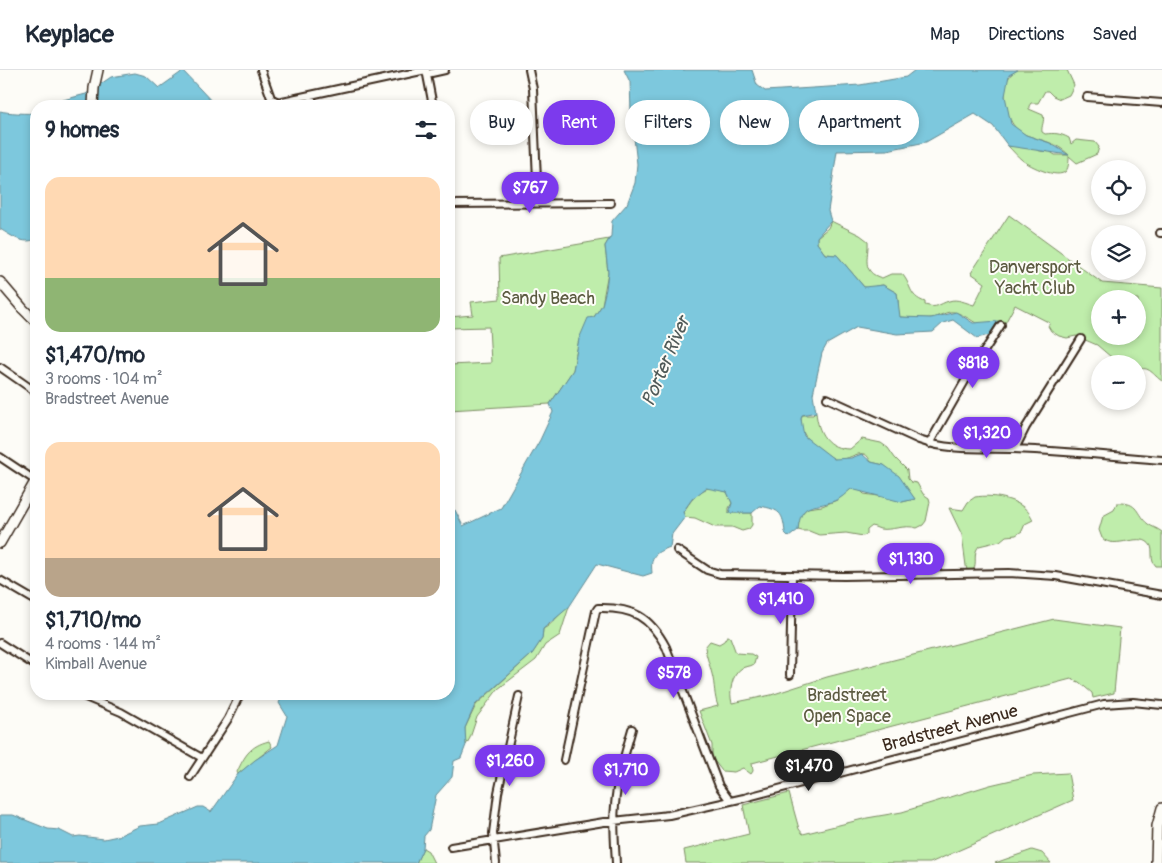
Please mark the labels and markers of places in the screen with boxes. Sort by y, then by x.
pin: $767 [500,172,560,214]
pin: $818 [943,346,1003,389]
pin: $1,320 [946,416,1028,459]
pin: $1,130 [870,542,952,585]
pin: $1,410 [740,582,822,625]
pin: $578 [644,656,704,699]
pin: $1,260 [469,744,551,787]
pin: $1,470 [768,750,850,792]
pin: $1,710 [585,754,667,796]

